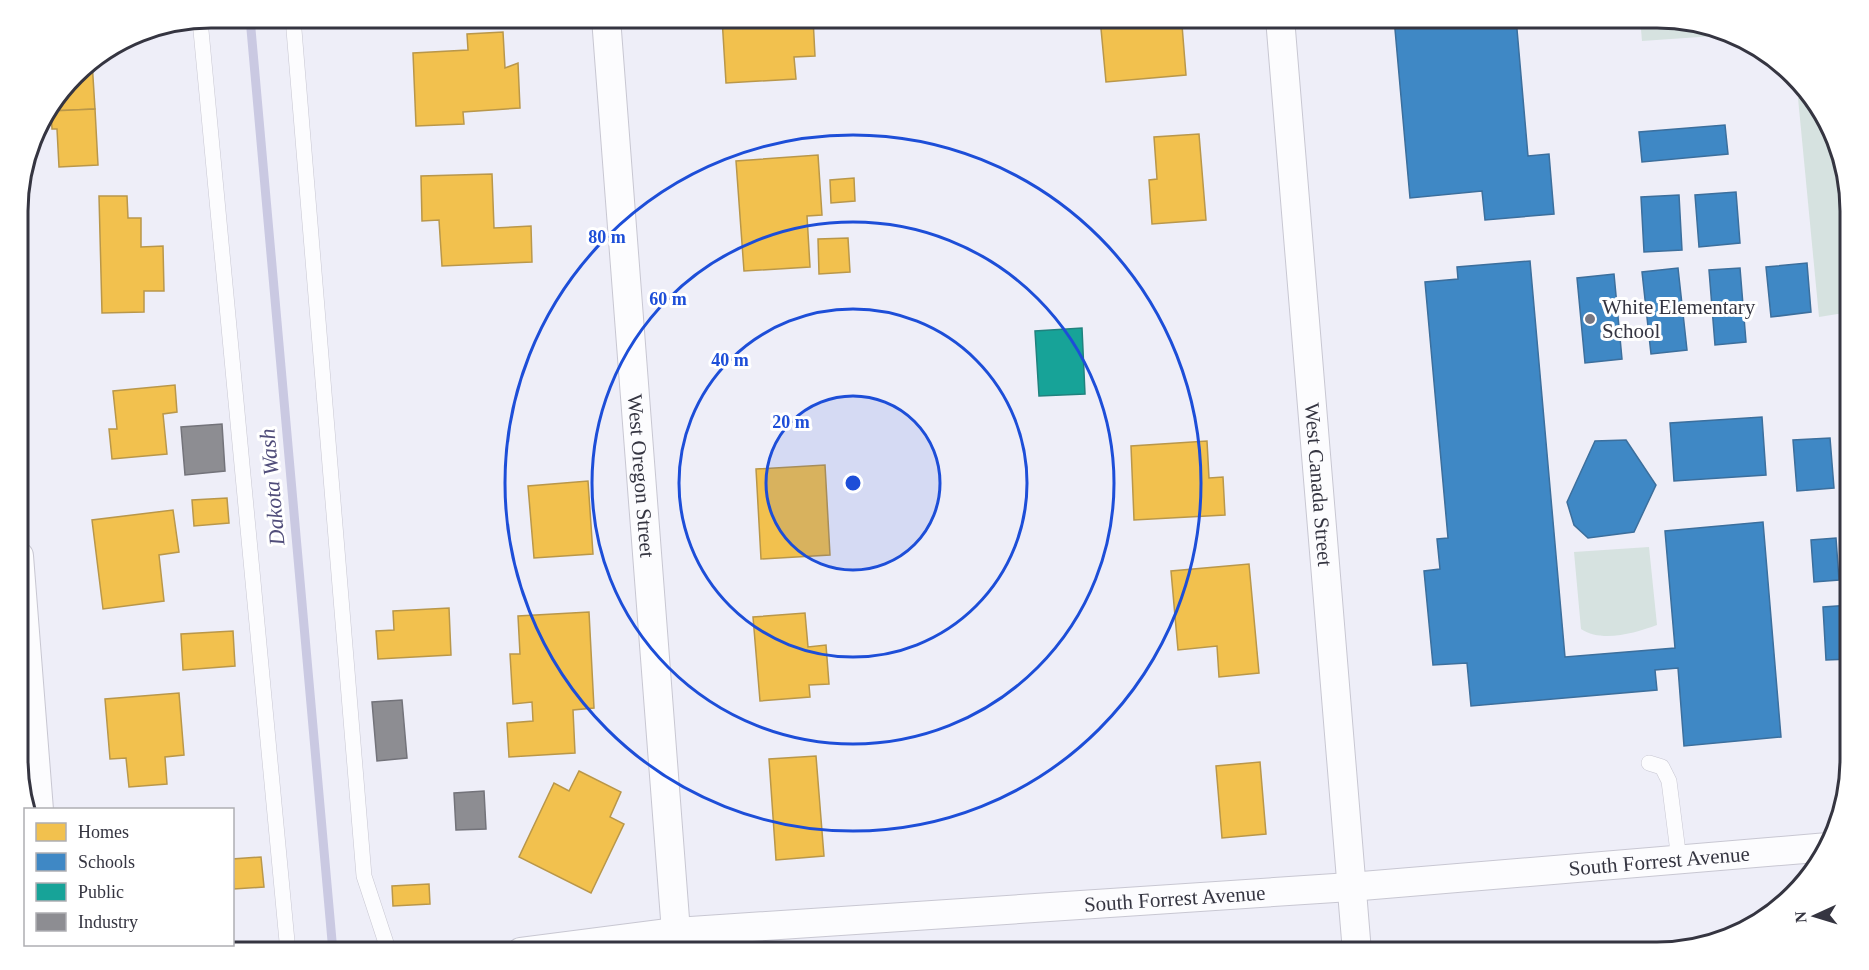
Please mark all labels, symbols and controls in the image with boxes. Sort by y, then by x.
text: 80 m [588,227,626,247]
text: 60 m [649,289,687,309]
place label: White Elementary School [1602,295,1756,343]
marker: White Elementary School [1583,312,1597,326]
text: 40 m [711,350,749,370]
street label: West Oregon Street [623,393,659,559]
street label: West Canada Street [1300,402,1337,567]
text: 20 m [772,412,810,432]
water label: Dakota Wash [254,428,290,547]
centre of rings [843,473,863,493]
legend [24,808,234,946]
text: Homes [78,822,129,842]
street label: South Forrest Avenue [1568,842,1751,881]
text: Schools [78,852,135,872]
street label: South Forrest Avenue [1083,881,1266,917]
text: Public [78,882,124,902]
north arrow [1785,886,1845,946]
text: N [1792,910,1809,923]
text: Industry [78,912,138,932]

